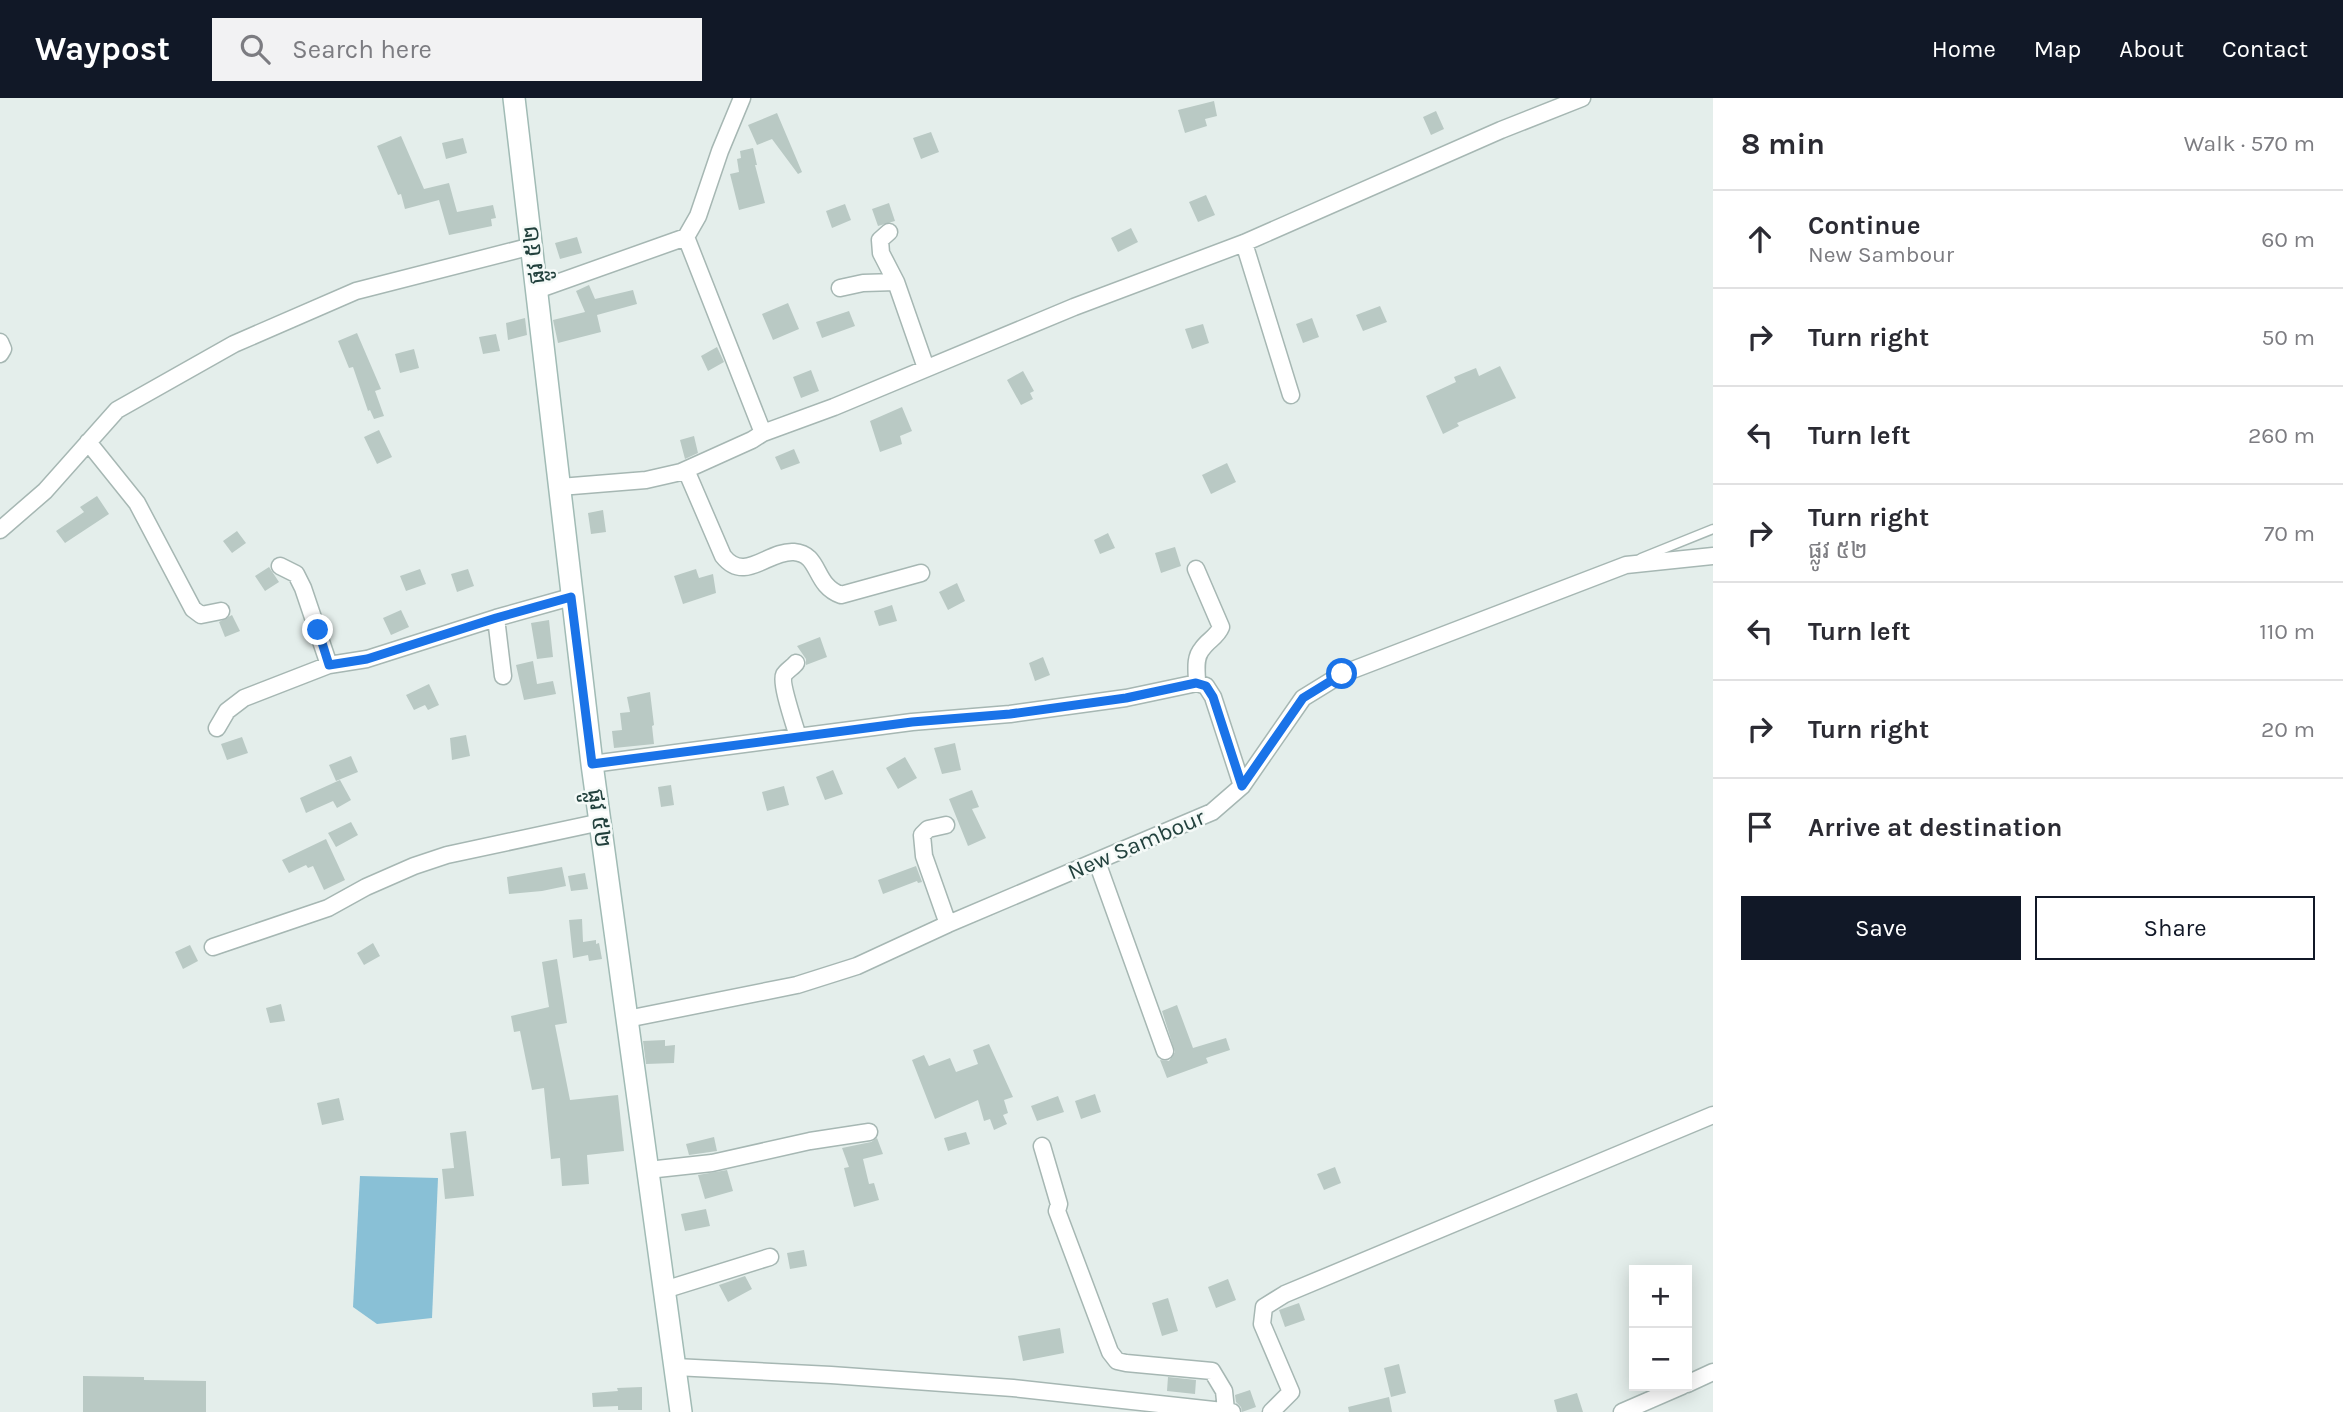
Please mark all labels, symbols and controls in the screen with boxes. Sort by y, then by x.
search box [212,18,702,81]
text: Waypost [35,30,170,68]
icon: search [236,30,274,68]
text: Search here [292,34,432,65]
text: Home [1932,35,1996,63]
text: Map [2034,35,2081,63]
text: About [2119,35,2184,63]
text: Contact [2222,35,2308,63]
text: 8 min [1741,126,1825,162]
text: Walk · 570 m [2184,130,2315,157]
text: Continue [1808,210,1920,241]
icon: ahead [1741,220,1779,258]
street label: ផ្លូវ ៥២ [516,223,558,286]
text: 60 m [2261,226,2315,253]
text: New Sambour [1808,241,1954,268]
icon: right [1741,318,1779,356]
text: Turn right [1808,322,1929,353]
text: 50 m [2261,324,2315,351]
icon: left [1741,416,1779,454]
text: Turn left [1808,420,1910,451]
text: 260 m [2248,422,2315,449]
text: Turn right [1808,502,1929,533]
icon: right [1741,514,1779,552]
text: 70 m [2264,520,2315,547]
text: ផ្លូវ ៥២ [1808,537,1867,564]
icon: left [1741,612,1779,650]
route end [302,614,333,645]
text: Turn left [1808,616,1910,647]
text: 110 m [2259,618,2315,645]
route start [1326,658,1357,689]
icon: right [1741,710,1779,748]
text: Turn right [1808,714,1929,745]
text: 20 m [2261,716,2315,743]
street label: ផ្លូវ ៥២ [574,787,617,850]
street label: New Sambour [1064,803,1209,885]
icon: arrive [1741,808,1779,846]
text: Arrive at destination [1808,812,2062,843]
button: Save [1741,896,2021,960]
button: Share [2035,896,2315,960]
map controls [1629,1265,1692,1391]
button: + [1629,1265,1692,1328]
button: − [1629,1328,1692,1391]

